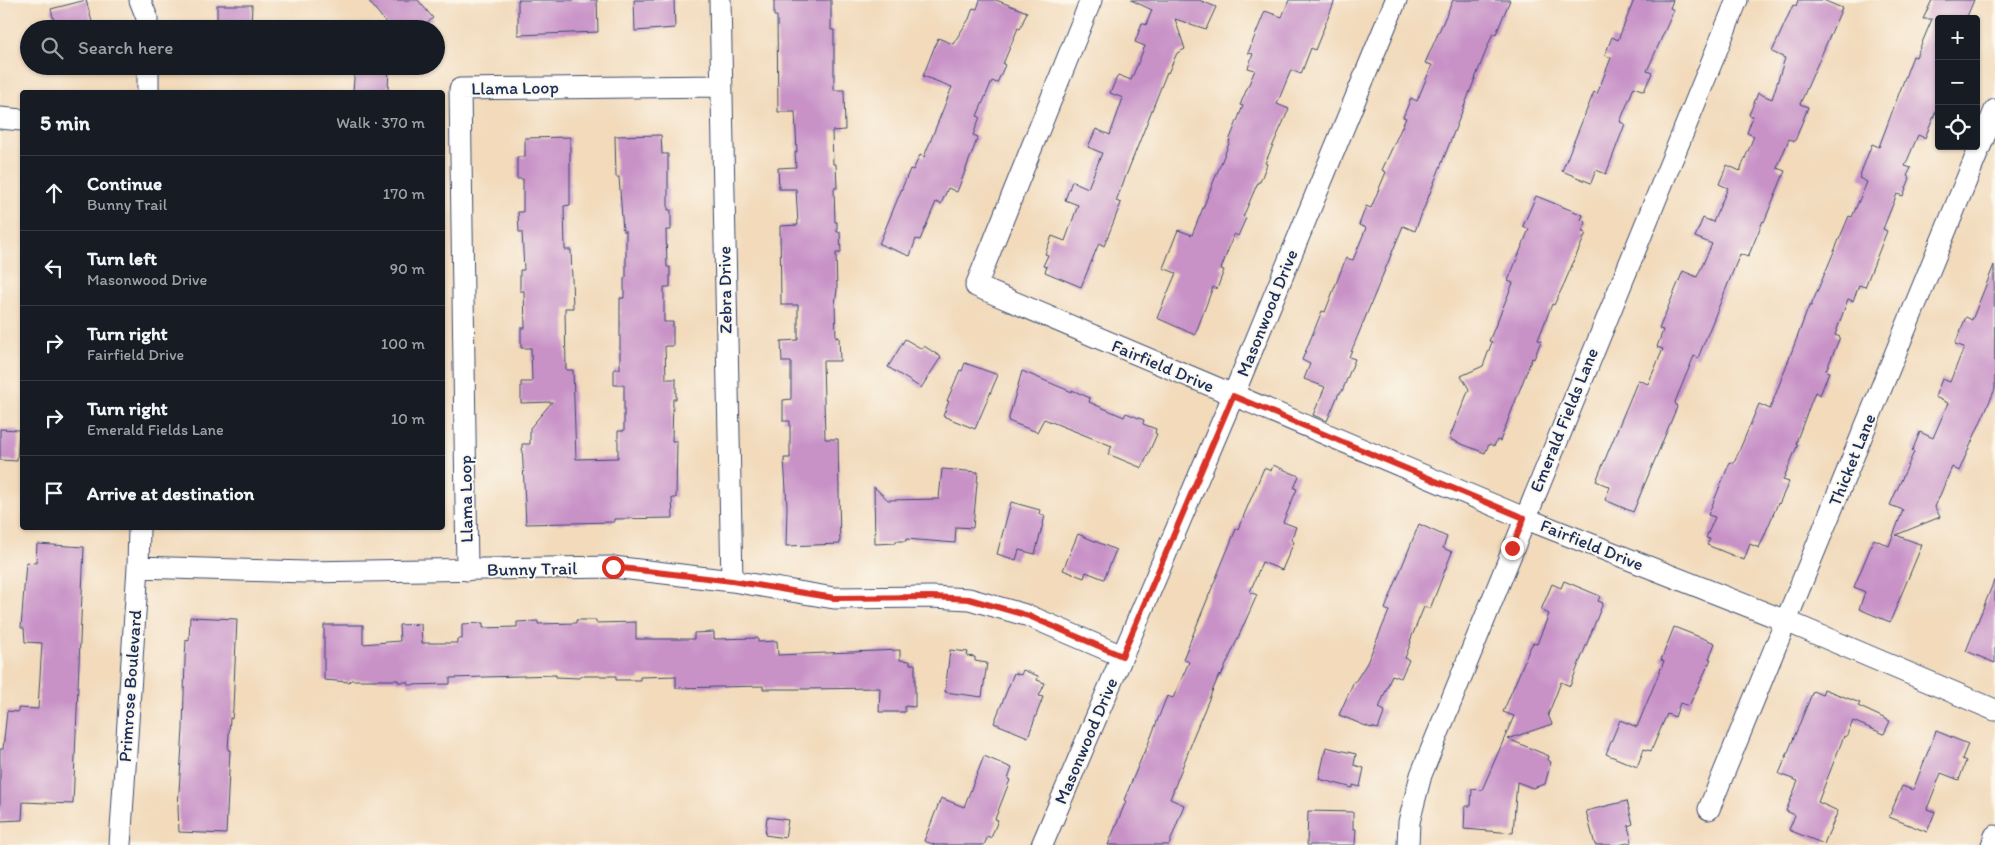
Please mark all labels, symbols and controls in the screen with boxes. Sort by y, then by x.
map controls [1935,15,1980,150]
button: + [1935,15,1980,60]
search box [20,20,445,75]
icon: search [38,34,66,62]
text: Search here [78,36,173,59]
button: − [1935,60,1980,105]
street label: Llama Loop [471,76,559,100]
button: locate [1935,105,1980,150]
text: 5 min [40,110,90,135]
text: Walk · 370 m [336,113,425,132]
text: Continue [87,172,162,195]
icon: ahead [40,179,68,207]
text: 170 m [383,184,425,203]
text: Bunny Trail [87,195,167,214]
street label: Zebra Drive [713,246,737,334]
street label: Masonwood Drive [1231,246,1303,380]
text: Turn left [87,247,157,270]
icon: left [40,254,68,282]
text: 90 m [390,259,425,278]
text: Masonwood Drive [87,270,207,289]
text: Turn right [87,322,168,345]
icon: right [40,329,68,357]
text: 100 m [381,334,425,353]
street label: Fairfield Drive [1108,335,1218,397]
text: Fairfield Drive [87,345,184,364]
street label: Emerald Fields Lane [1525,345,1603,495]
text: Turn right [87,397,168,420]
icon: right [40,404,68,432]
text: 10 m [391,409,425,428]
street label: Thicket Lane [1823,411,1881,509]
text: Emerald Fields Lane [87,420,224,439]
street label: Llama Loop [454,455,478,543]
icon: arrive [40,479,68,507]
text: Arrive at destination [87,482,254,505]
street label: Fairfield Drive [1537,514,1647,576]
route end [1501,537,1524,560]
route start [602,556,625,579]
street label: Bunny Trail [487,557,577,581]
street label: Primrose Boulevard [114,609,146,763]
street label: Masonwood Drive [1049,674,1123,808]

